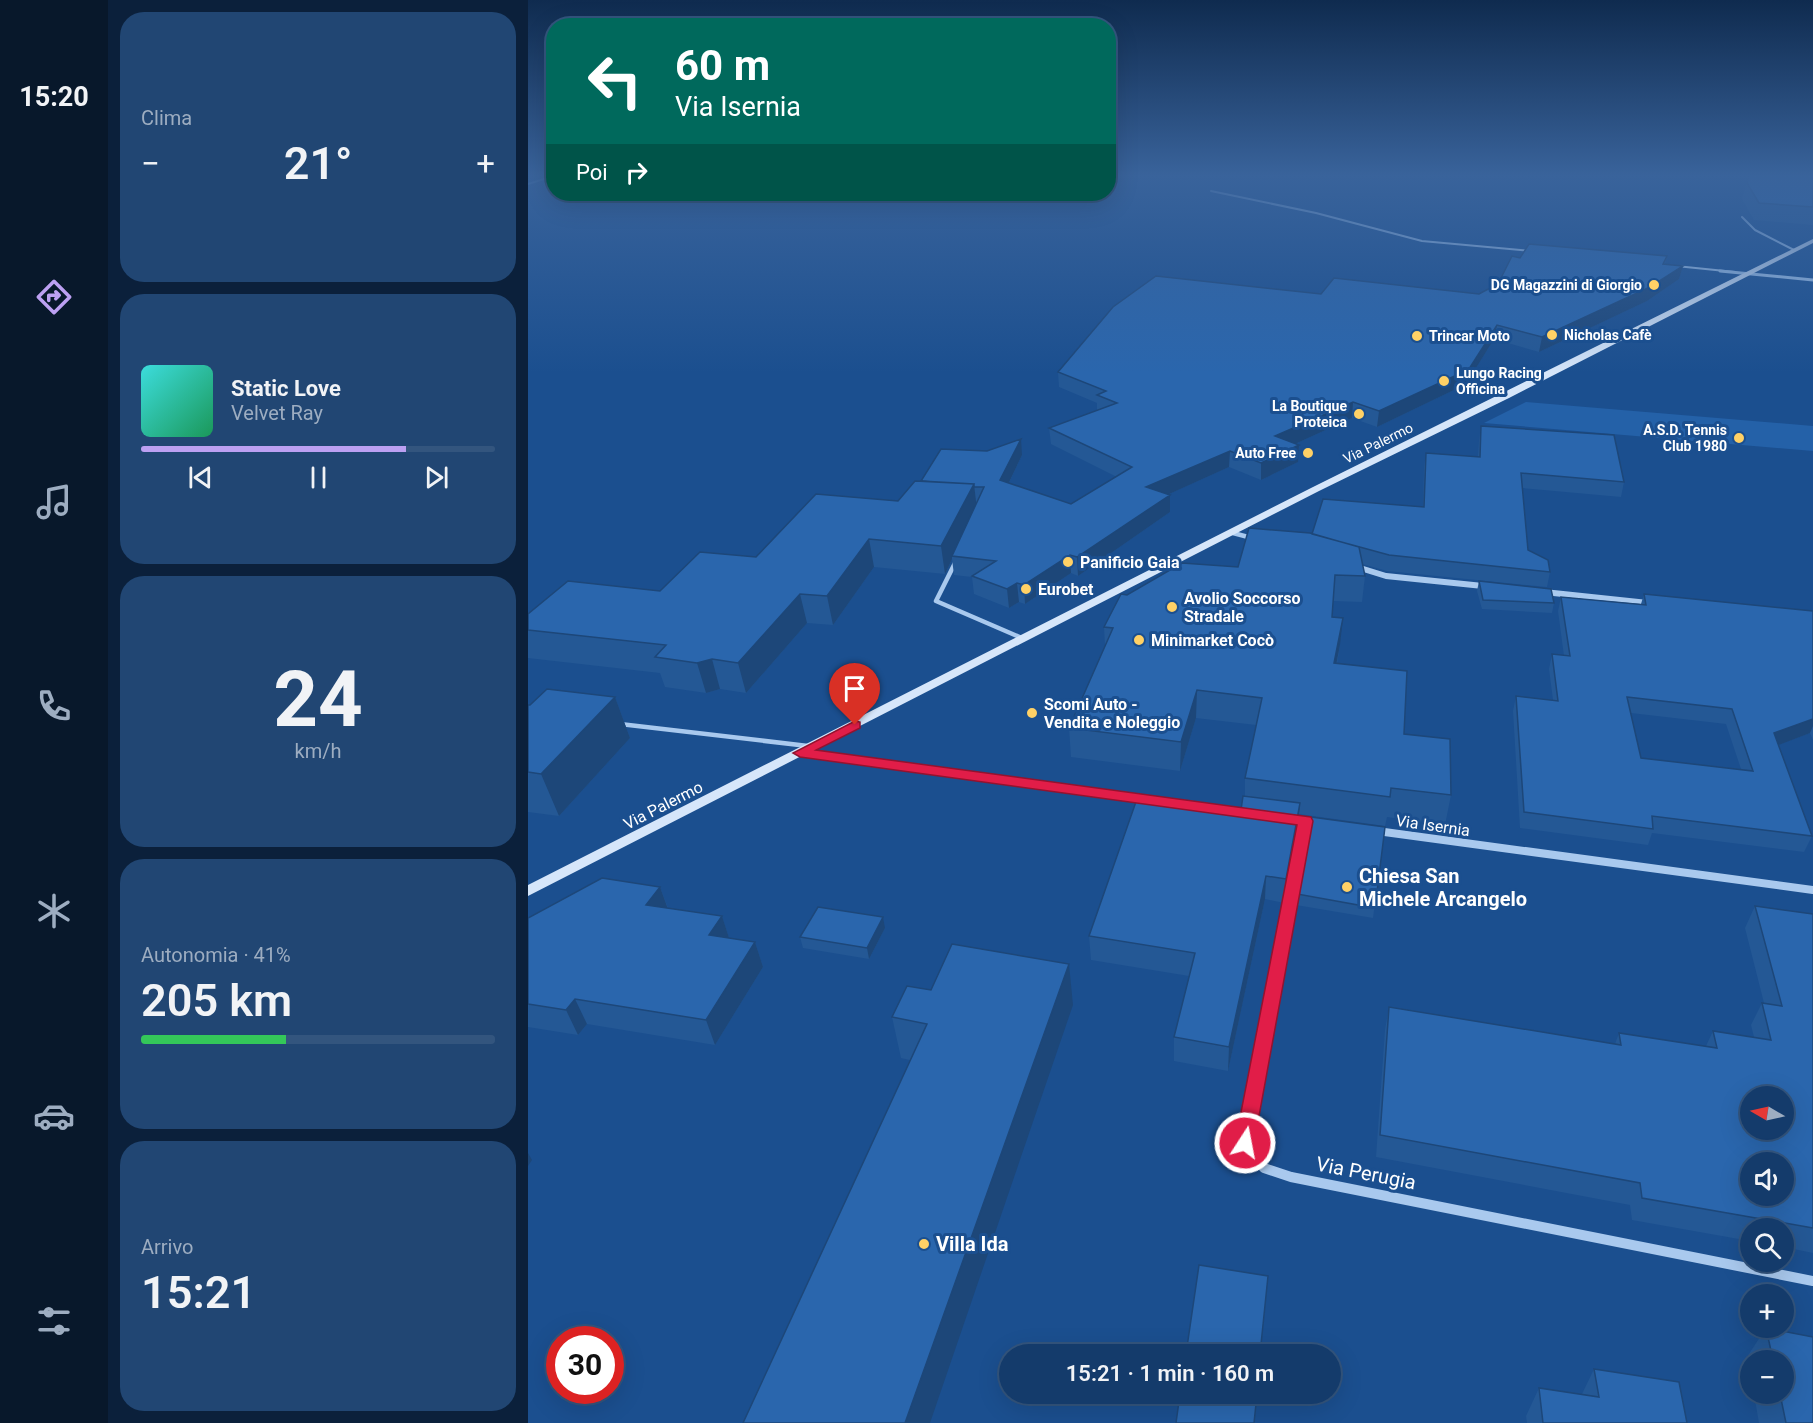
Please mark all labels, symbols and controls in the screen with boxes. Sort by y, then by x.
text: 60 m [675,41,770,90]
icon: left [576,42,654,120]
text: 15:20 [19,81,89,113]
text: Via Isernia [675,91,801,123]
text: Clima [141,106,192,130]
text: 21° [284,137,352,190]
text: − [141,144,160,183]
text: + [476,144,495,183]
icon: right [620,156,653,189]
text: Poi [576,160,608,185]
icon: directions [33,276,75,318]
place label: DG Magazzini di Giorgio [1491,277,1642,293]
marker: DG Magazzini di Giorgio [1647,278,1661,292]
place label: Nicholas Cafè [1564,327,1652,343]
place label: Trincar Moto [1429,328,1510,344]
marker: Nicholas Cafè [1545,328,1559,342]
marker: Trincar Moto [1410,329,1424,343]
place label: Lungo Racing Officina [1456,365,1542,397]
marker: Lungo Racing Officina [1437,374,1451,388]
text: Static Love [231,376,341,401]
place label: La Boutique Proteica [1272,398,1347,430]
text: Velvet Ray [231,401,323,425]
marker: La Boutique Proteica [1352,407,1366,421]
street label: Via Palermo [1341,419,1415,467]
place label: A.S.D. Tennis Club 1980 [1643,422,1727,454]
marker: A.S.D. Tennis Club 1980 [1732,431,1746,445]
place label: Auto Free [1235,445,1296,461]
marker: Auto Free [1301,446,1315,460]
icon: previous [184,461,217,494]
icon: pause [302,461,335,494]
icon: next [420,461,453,494]
icon: music [33,481,75,523]
place label: Panificio Gaia [1080,553,1180,572]
marker: Panificio Gaia [1061,555,1075,569]
place label: Eurobet [1038,580,1094,599]
marker: Eurobet [1019,582,1033,596]
place label: Avolio Soccorso Stradale [1184,589,1301,626]
marker: Avolio Soccorso Stradale [1165,600,1179,614]
place label: Minimarket Cocò [1151,631,1274,650]
marker: Minimarket Cocò [1132,633,1146,647]
text: 24 [273,654,363,745]
pin [829,663,880,725]
icon: arrive [838,672,871,705]
icon: phone [33,685,75,727]
place label: Scomi Auto - Vendita e Noleggio [1044,695,1180,732]
marker: Scomi Auto - Vendita e Noleggio [1025,706,1039,720]
text: km/h [295,739,341,763]
street label: Via Palermo [620,777,706,834]
street label: Via Isernia [1395,811,1471,840]
place label: Chiesa San Michele Arcangelo [1359,864,1527,911]
marker: Chiesa San Michele Arcangelo [1340,880,1354,894]
icon: climate [33,890,75,932]
text: Autonomia · 41% [141,943,291,967]
text: 205 km [141,974,292,1027]
north arrow [1740,1086,1794,1140]
map controls [1740,1086,1794,1404]
icon: car [33,1095,75,1137]
position arrow [1213,1111,1277,1175]
street label: Via Perugia [1314,1152,1418,1194]
button: sound [1740,1152,1794,1206]
button: search [1740,1218,1794,1272]
place label: Villa Ida [936,1232,1009,1256]
text: Arrivo [141,1235,193,1259]
marker: Villa Ida [917,1237,931,1251]
text: 15:21 [141,1266,256,1319]
button: + [1740,1284,1794,1338]
icon: filters [33,1300,75,1342]
speed limit sign: 30 [546,1326,624,1404]
button: − [1740,1350,1794,1404]
text: 15:21 · 1 min · 160 m [1066,1361,1274,1386]

